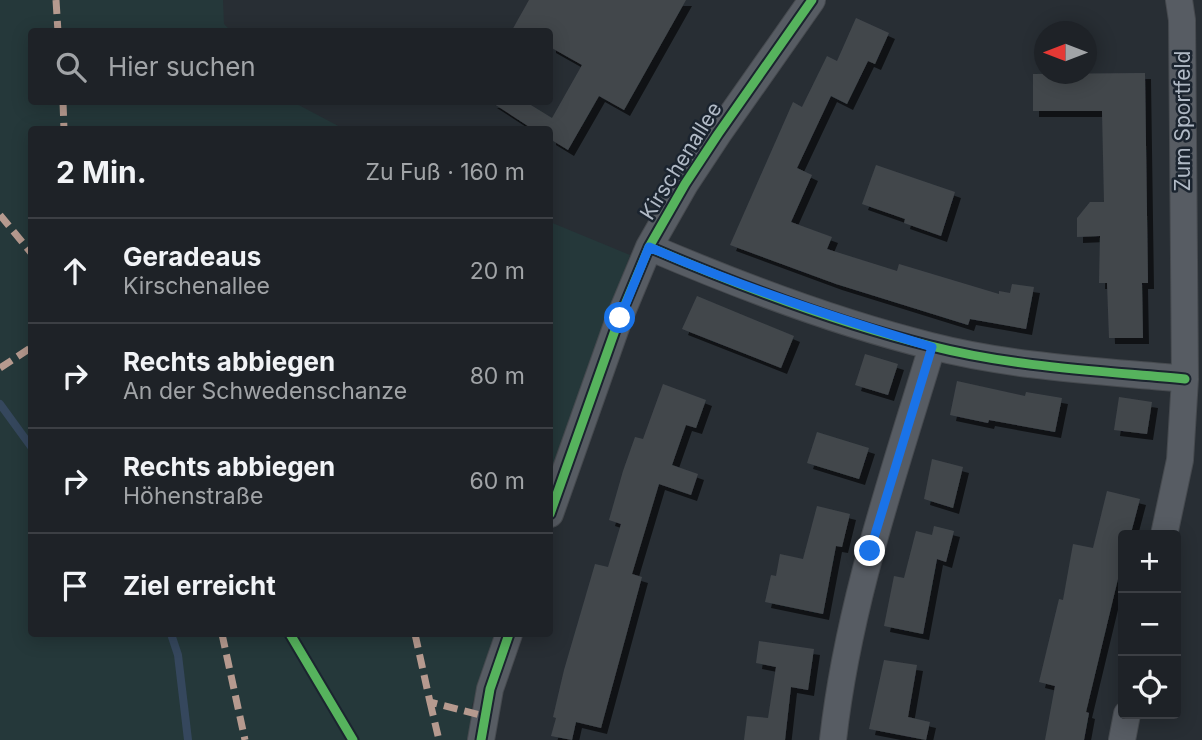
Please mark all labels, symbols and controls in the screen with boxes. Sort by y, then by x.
north arrow [1034,21,1097,84]
search box [28,28,553,105]
icon: search [52,48,90,86]
text: Hier suchen [108,51,256,82]
street label: Zum Sportfeld [1170,51,1195,191]
street label: Kirschenallee [634,97,727,224]
text: 2 Min. [56,154,147,190]
text: Zu Fuß · 160 m [366,158,525,186]
text: Geradeaus [123,241,261,272]
icon: ahead [56,252,94,290]
text: 20 m [470,257,525,285]
text: Kirschenallee [123,272,270,300]
route start [604,302,635,333]
text: Rechts abbiegen [123,346,335,377]
icon: right [56,357,94,395]
text: 80 m [470,362,525,390]
text: An der Schwedenschanze [123,377,407,405]
text: Rechts abbiegen [123,451,335,482]
icon: right [56,462,94,500]
text: 60 m [470,467,525,495]
text: Höhenstraße [123,482,263,510]
map controls [1118,530,1181,719]
button: + [1118,530,1181,593]
route end [854,535,885,566]
icon: arrive [56,567,94,605]
text: Ziel erreicht [123,570,276,601]
button: − [1118,593,1181,656]
button: locate [1118,656,1181,719]

